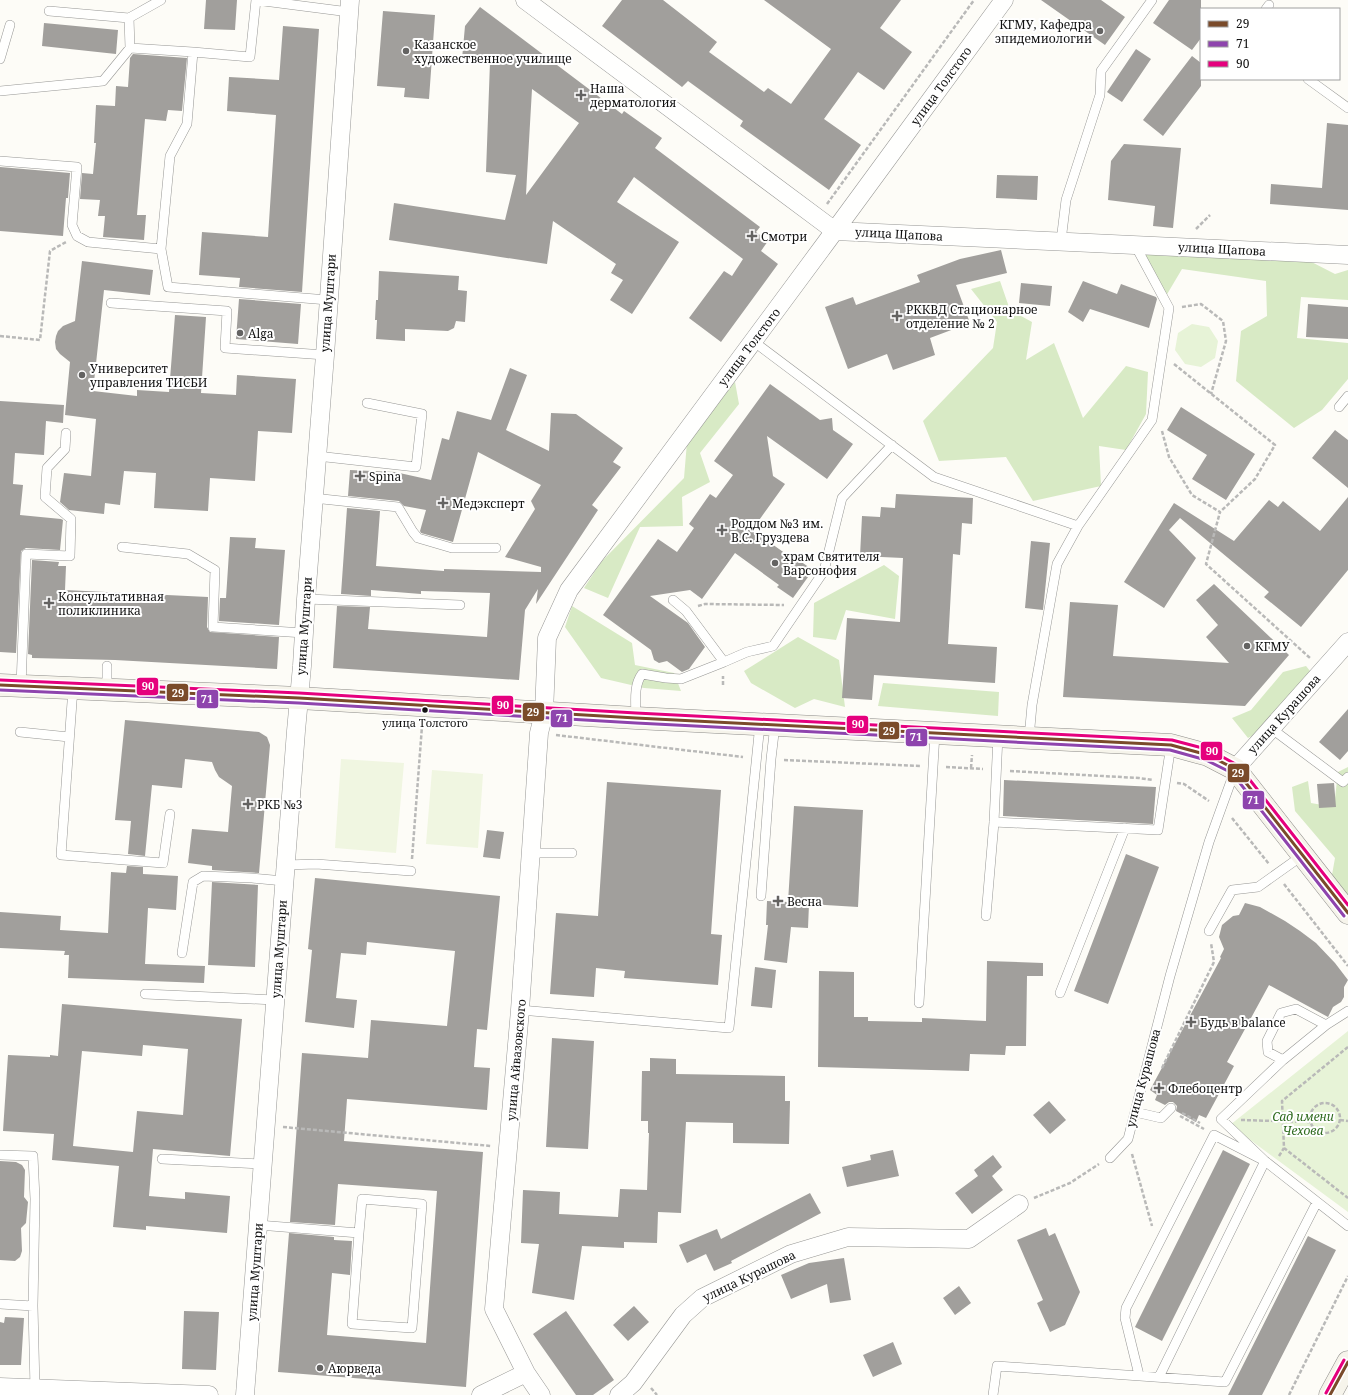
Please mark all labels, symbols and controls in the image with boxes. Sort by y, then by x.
legend [1200,8,1340,80]
text: 29 [1236,15,1249,32]
place label: КГМУ, Кафедра эпидемиологии [995,16,1092,47]
marker: КГМУ, Кафедра эпидемиологии [1095,26,1105,36]
text: 71 [1236,35,1249,52]
place label: Казанское художественное училище [414,36,572,67]
street label: улица Толстого [907,43,975,129]
marker: Казанское художественное училище [401,46,411,56]
text: 90 [1236,55,1250,72]
place label: Наша дерматология [590,80,677,111]
marker: Наша дерматология [575,89,587,101]
street label: улица Щапова [854,223,944,245]
place label: Смотри [761,228,807,245]
marker: Смотри [746,230,758,242]
street label: улица Щапова [1177,238,1267,260]
street label: улица Муштари [316,253,340,353]
place label: РККВД Стационарное отделение № 2 [906,301,1038,332]
street label: улица Толстого [714,304,784,390]
marker: РККВД Стационарное отделение № 2 [891,310,903,322]
place label: Alga [248,325,274,342]
marker: Alga [235,328,245,338]
place label: Университет управления ТИСБИ [90,360,208,391]
marker: Университет управления ТИСБИ [77,370,87,380]
place label: Spina [369,468,401,485]
marker: Spina [354,470,366,482]
place label: Медэксперт [452,495,525,512]
marker: Медэксперт [437,497,449,509]
place label: Роддом №3 им. В.С. Груздева [731,515,823,546]
marker: Роддом №3 им. В.С. Груздева [716,524,728,536]
place label: храм Святителя Варсонофия [783,548,880,579]
marker: храм Святителя Варсонофия [770,558,780,568]
street label: улица Муштари [292,576,316,676]
place label: Консультативная поликлиника [58,588,164,619]
marker: Консультативная поликлиника [43,597,55,609]
place label: КГМУ [1255,638,1290,655]
marker: КГМУ [1242,641,1252,651]
street label: улица Курашова [1244,670,1324,757]
line badge: 90 [136,677,159,696]
text: 90 [142,678,154,693]
line badge: 29 [166,683,189,702]
text: 29 [172,685,184,700]
line badge: 71 [196,689,219,709]
text: 71 [201,691,213,706]
line badge: 90 [491,695,514,715]
text: 90 [497,697,509,712]
line badge: 29 [522,702,545,722]
text: 29 [527,704,539,719]
marker: улица Толстого [420,705,430,715]
line badge: 71 [550,709,573,728]
text: 71 [556,710,568,725]
place label: улица Толстого [382,715,468,730]
line badge: 90 [846,715,869,734]
text: 90 [852,716,864,731]
line badge: 29 [878,721,900,740]
text: 29 [883,723,895,738]
line badge: 71 [905,728,928,747]
text: 71 [910,729,922,744]
line badge: 90 [1200,741,1223,761]
text: 90 [1206,743,1218,758]
line badge: 29 [1227,763,1250,783]
text: 29 [1232,765,1244,780]
line badge: 71 [1242,790,1265,810]
text: 71 [1247,792,1259,807]
place label: РКБ №3 [257,796,303,813]
marker: РКБ №3 [242,798,254,810]
place label: Весна [787,893,822,910]
marker: Весна [772,895,784,907]
street label: улица Муштари [267,899,291,999]
street label: улица Айвазовского [502,998,530,1122]
place label: Будь в balance [1200,1014,1286,1031]
marker: Будь в balance [1185,1016,1197,1028]
street label: улица Курашова [1122,1027,1164,1129]
place label: Флебоцентр [1168,1080,1243,1097]
marker: Флебоцентр [1153,1082,1165,1094]
park label: Сад имени Чехова [1272,1108,1334,1139]
street label: улица Муштари [243,1222,267,1322]
street label: улица Курашова [700,1246,799,1306]
place label: Аюрведа [328,1360,381,1377]
marker: Аюрведа [315,1363,325,1373]

